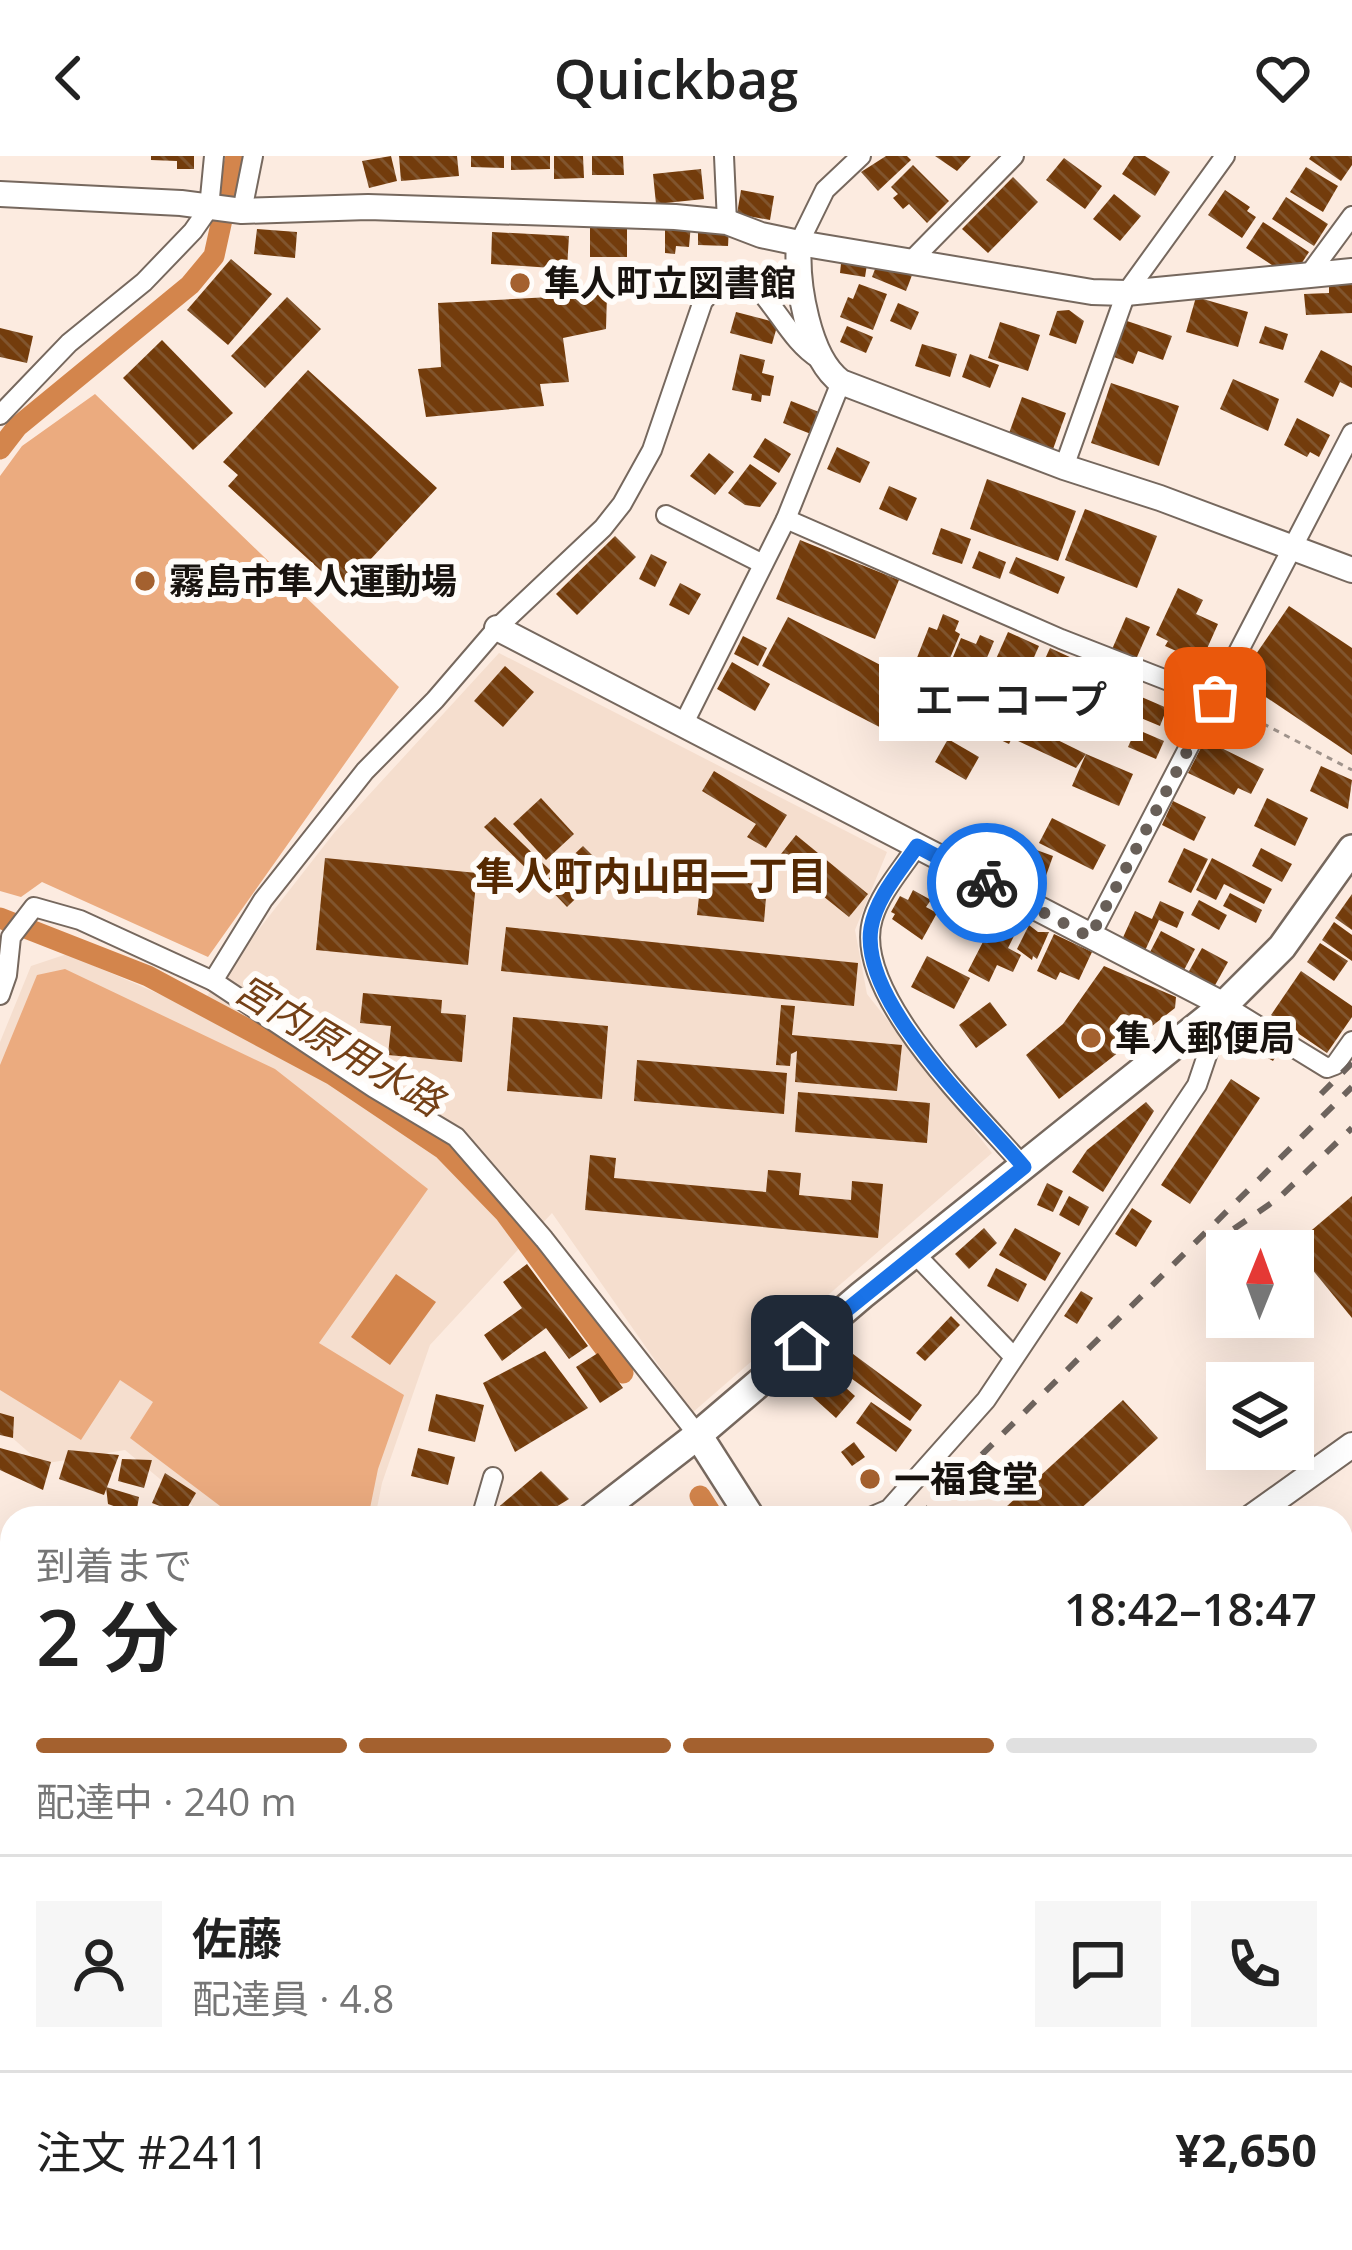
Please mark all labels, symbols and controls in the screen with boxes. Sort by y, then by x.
text: Quickbag [554,41,798,115]
icon: back [36,45,102,111]
icon: heart [1250,45,1316,111]
place label: 隼人町立図書館 [544,258,796,307]
marker: 隼人町立図書館 [507,270,533,296]
place label: 霧島市隼人運動場 [169,556,457,605]
marker: 霧島市隼人運動場 [132,568,158,594]
pin [1164,647,1266,749]
callout: エーコープ [879,656,1143,740]
icon: bag [1182,665,1248,731]
text: エーコープ [915,672,1107,725]
courier [927,823,1047,943]
district label: 隼人町内山田一丁目 [475,848,827,901]
icon: bike [954,850,1020,916]
water label: 宮内原用水路 [226,961,456,1128]
place label: 隼人郵便局 [1115,1013,1295,1062]
marker: 隼人郵便局 [1078,1025,1104,1051]
north arrow [1206,1230,1314,1338]
map controls [1206,1230,1314,1470]
pin [751,1295,853,1397]
icon: home [769,1313,835,1379]
button: layers [1206,1362,1314,1470]
place label: 一福食堂 [894,1454,1038,1503]
marker: 一福食堂 [857,1466,883,1492]
text: 到着まで [36,1538,192,1591]
text: 18:42–18:47 [1064,1578,1317,1639]
text: 2 分 [36,1583,179,1689]
text: 配達中 · 240 m [36,1774,297,1827]
button: person [36,1901,162,2027]
button: chat [1035,1901,1161,2027]
button: phone [1191,1901,1317,2027]
text: 佐藤 [192,1907,282,1968]
text: 配達員 · 4.8 [192,1971,394,2024]
text: ¥2,650 [1176,2119,1317,2180]
text: 注文 #2411 [36,2121,270,2182]

